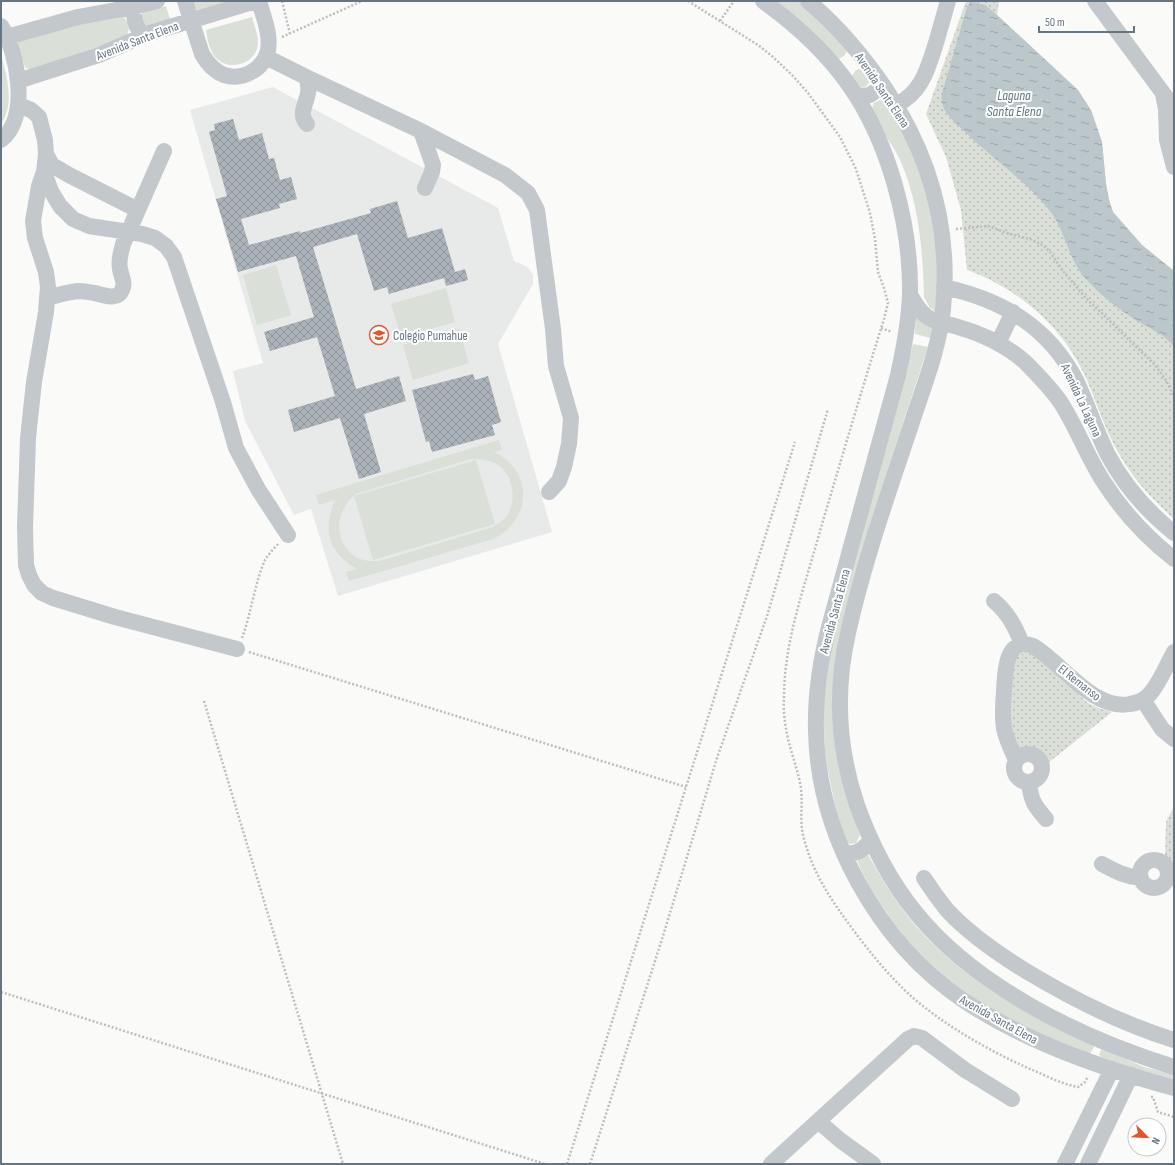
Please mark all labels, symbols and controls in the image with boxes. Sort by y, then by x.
scale bar [1039,8,1134,34]
text: 50 m [1045,15,1065,30]
street label: Avenida Santa Elena [93,18,181,64]
street label: Avenida Santa Elena [851,49,913,131]
water label: Laguna Santa Elena [987,87,1042,120]
school or university icon: Colegio Pumahue [368,324,390,346]
place label: Colegio Pumahue [393,328,468,344]
street label: Avenida La Laguna [1057,360,1105,440]
street label: Avenida Santa Elena [816,567,854,656]
street label: El Remanso [1055,661,1104,704]
street label: Avenida Santa Elena [956,991,1040,1048]
north arrow [1127,1117,1167,1157]
text: N [1148,1136,1163,1146]

